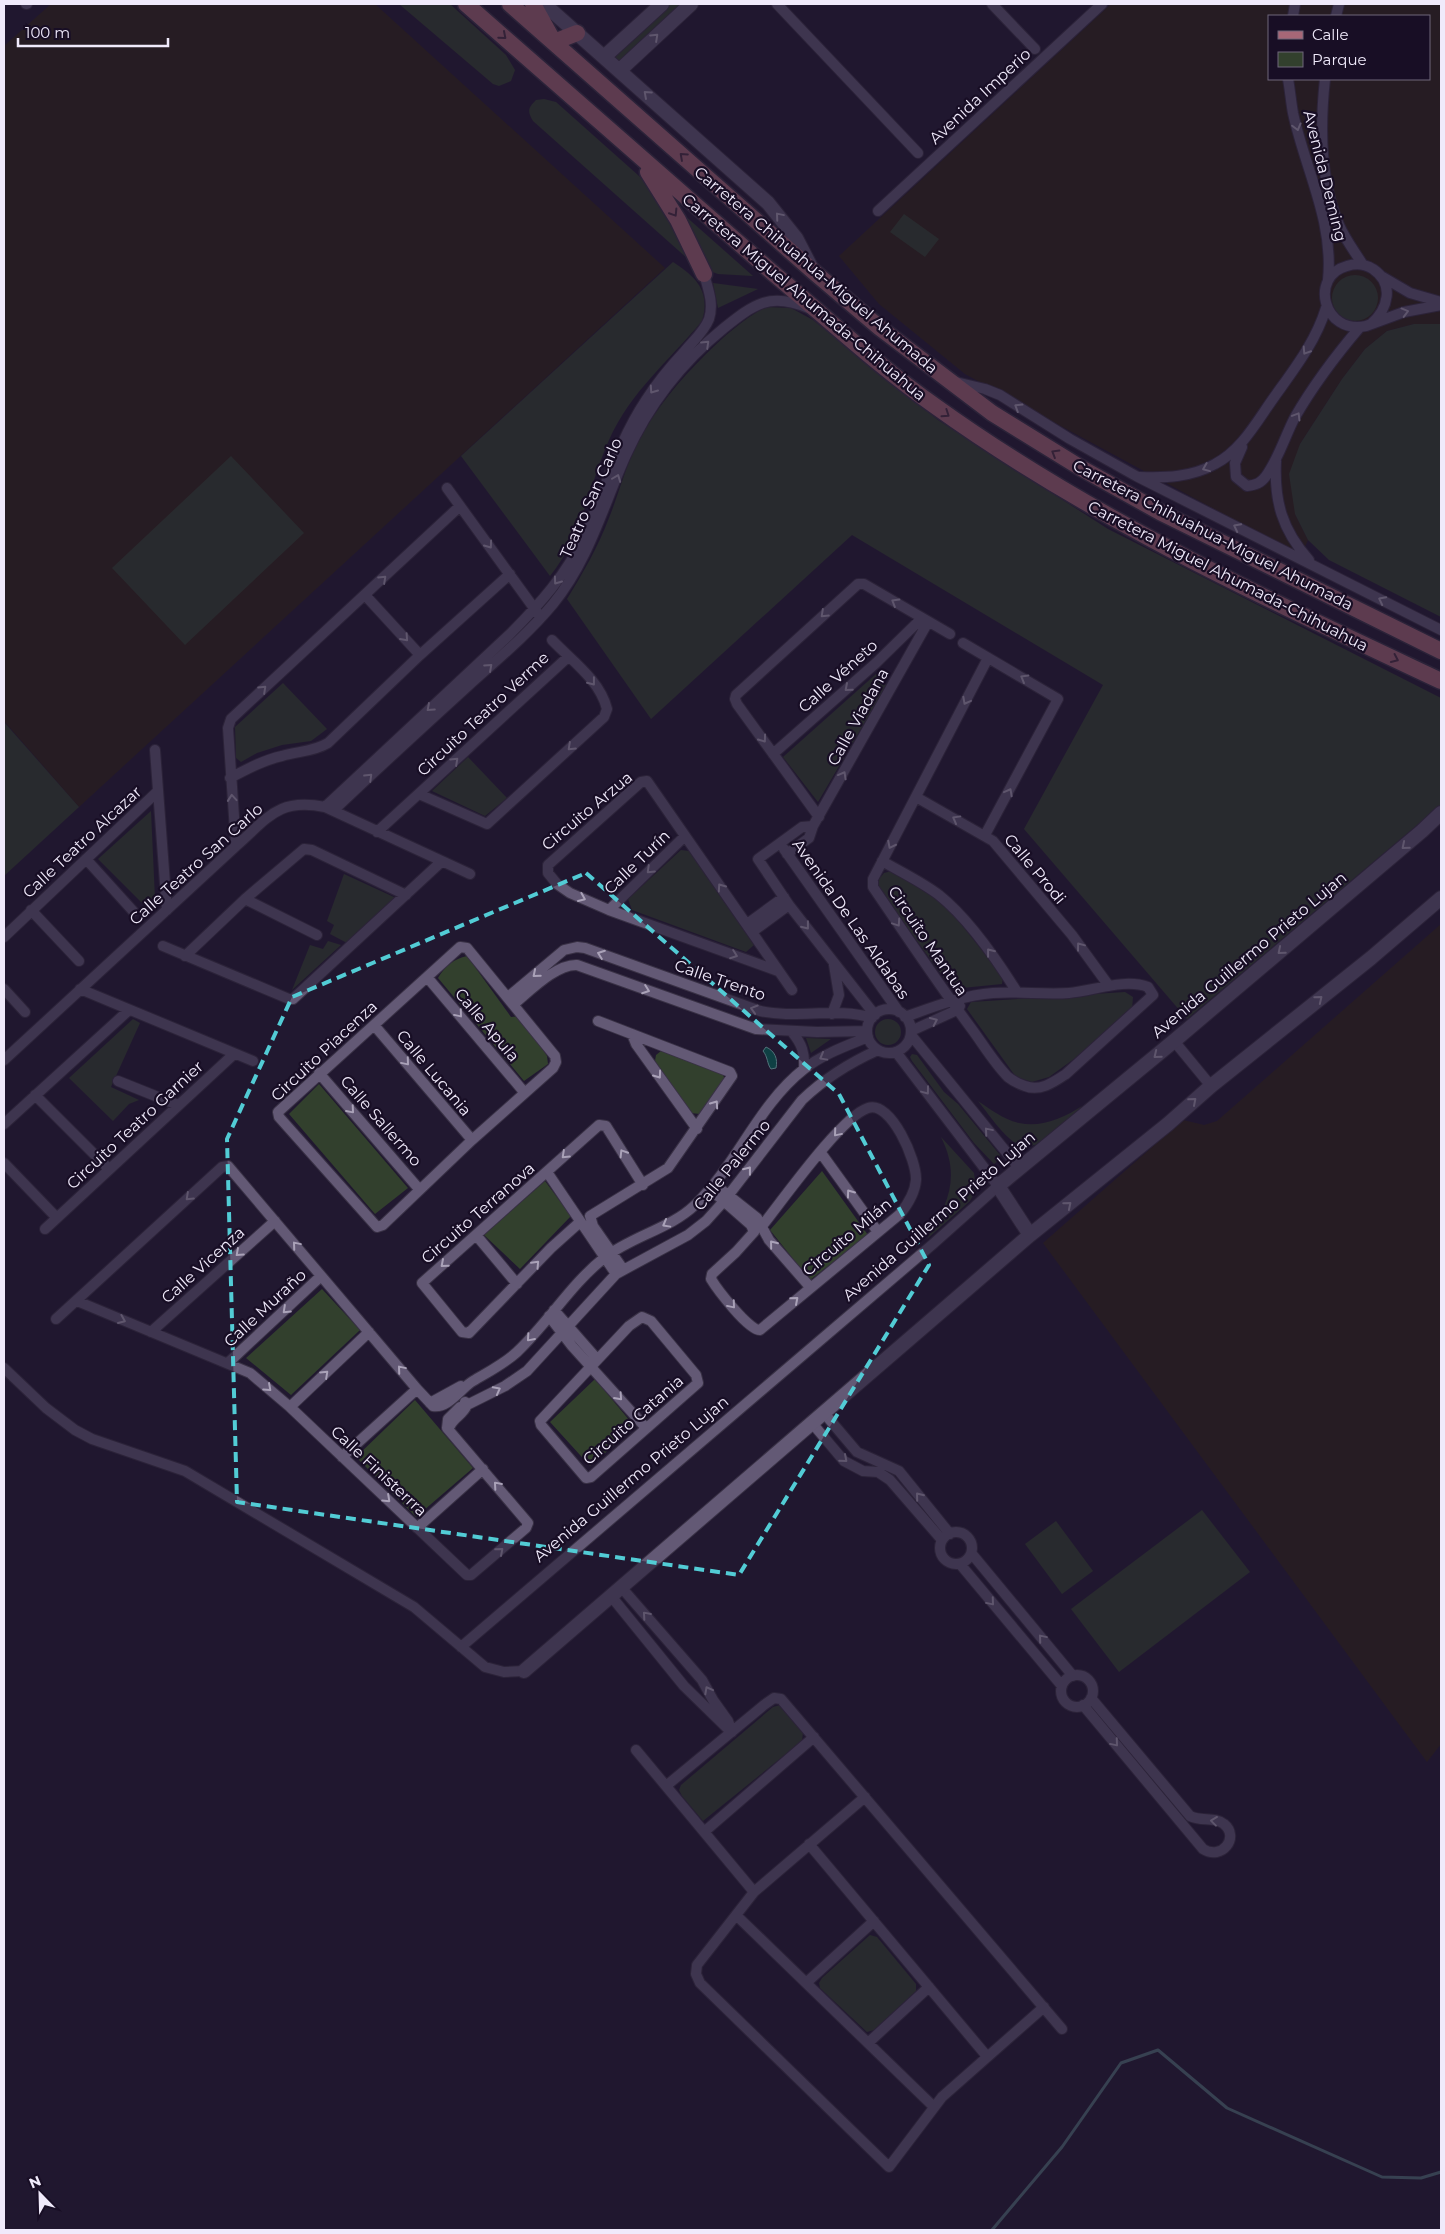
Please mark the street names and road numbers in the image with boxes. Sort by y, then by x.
street label: Avenida Imperio [925,44,1035,148]
street label: Avenida Deming [1299,108,1351,244]
street label: Carretera Chihuahua-Miguel Ahumada [690,162,942,378]
street label: Carretera Miguel Ahumada-Chihuahua [678,189,930,405]
street label: Teatro San Carlo [556,435,626,561]
street label: Carretera Chihuahua-Miguel Ahumada [1070,456,1356,614]
street label: Carretera Miguel Ahumada-Chihuahua [1085,497,1371,655]
street label: Calle Véneto [795,636,881,716]
street label: Circuito Teatro Verme [413,648,553,780]
street label: Calle Viadana [823,665,893,769]
street label: Circuito Arzua [538,768,636,854]
street label: Calle Teatro Alcazar [19,782,145,902]
street label: Calle Teatro San Carlo [125,799,267,929]
street label: Calle Turín [600,826,674,898]
street label: Calle Prodi [1000,830,1070,908]
street label: Avenida De Las Aldabas [788,835,914,1003]
street label: Avenida Guillermo Prieto Lujan [1148,868,1350,1042]
street label: Circuito Mantua [884,882,972,1000]
street label: Calle Trento [672,956,768,1004]
street label: Calle Apula [451,984,523,1066]
street label: Circuito Piacenza [267,997,381,1105]
street label: Calle Lucania [393,1026,475,1120]
street label: Circuito Teatro Garnier [63,1057,207,1193]
street label: Calle Sallermo [336,1072,426,1170]
street label: Calle Palermo [690,1116,774,1214]
street label: Avenida Guillermo Prieto Lujan [839,1127,1039,1305]
street label: Circuito Terranova [417,1159,539,1267]
street label: Circuito Milán [799,1194,895,1280]
street label: Calle Vicenza [158,1223,248,1307]
street label: Calle Muraño [220,1265,310,1351]
street label: Circuito Catania [579,1371,687,1469]
street label: Avenida Guillermo Prieto Lujan [530,1392,732,1566]
street label: Calle Finisterrra [327,1422,431,1520]

